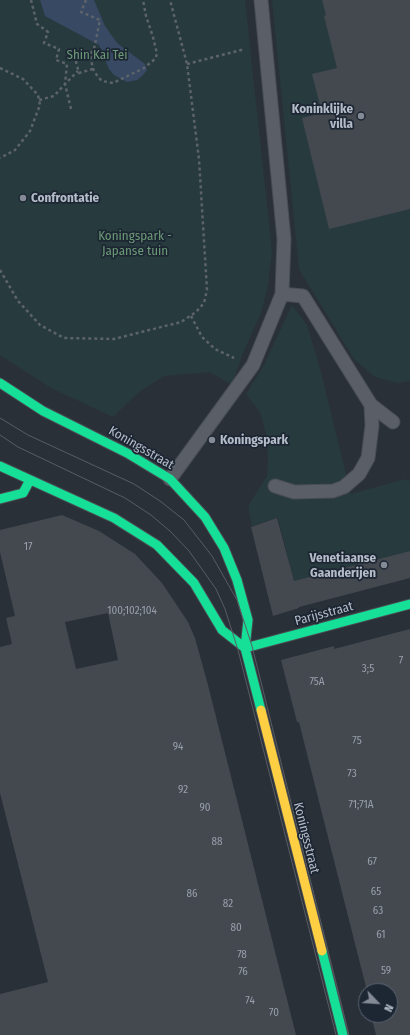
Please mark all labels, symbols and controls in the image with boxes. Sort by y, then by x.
park label: Shin Kai Tei [67,47,127,63]
place label: Koninklijke villa [292,101,353,132]
marker: Koninklijke villa [356,111,366,121]
place label: Confrontatie [31,190,99,206]
marker: Confrontatie [18,193,28,203]
park label: Koningspark - Japanse tuin [98,228,172,259]
street label: Koningsstraat [106,423,176,473]
place label: Koningspark [220,432,288,448]
marker: Koningspark [207,435,217,445]
house number: 17 [24,540,32,554]
place label: Venetiaanse Gaanderijen [310,550,376,581]
marker: Venetiaanse Gaanderijen [379,560,389,570]
street label: Parijsstraat [293,599,355,629]
house number: 100;102;104 [107,604,157,618]
house number: 7 [399,654,403,668]
house number: 3;5 [362,662,374,676]
house number: 75A [309,675,325,689]
house number: 75 [352,734,362,748]
house number: 94 [173,740,183,754]
house number: 73 [347,767,357,781]
house number: 92 [178,783,188,797]
house number: 71;71A [348,798,374,812]
house number: 90 [199,801,211,815]
street label: Koningsstraat [290,801,322,875]
house number: 88 [212,835,222,849]
house number: 67 [367,855,377,869]
house number: 65 [371,885,381,899]
house number: 86 [187,887,197,901]
house number: 82 [223,897,233,911]
house number: 63 [373,904,383,918]
house number: 80 [230,921,242,935]
house number: 61 [376,928,386,942]
house number: 78 [237,948,247,962]
house number: 59 [381,964,391,978]
house number: 76 [238,965,248,979]
north arrow [358,983,398,1023]
house number: 74 [245,994,255,1008]
text: N [381,1002,396,1014]
house number: 70 [269,1006,279,1020]

